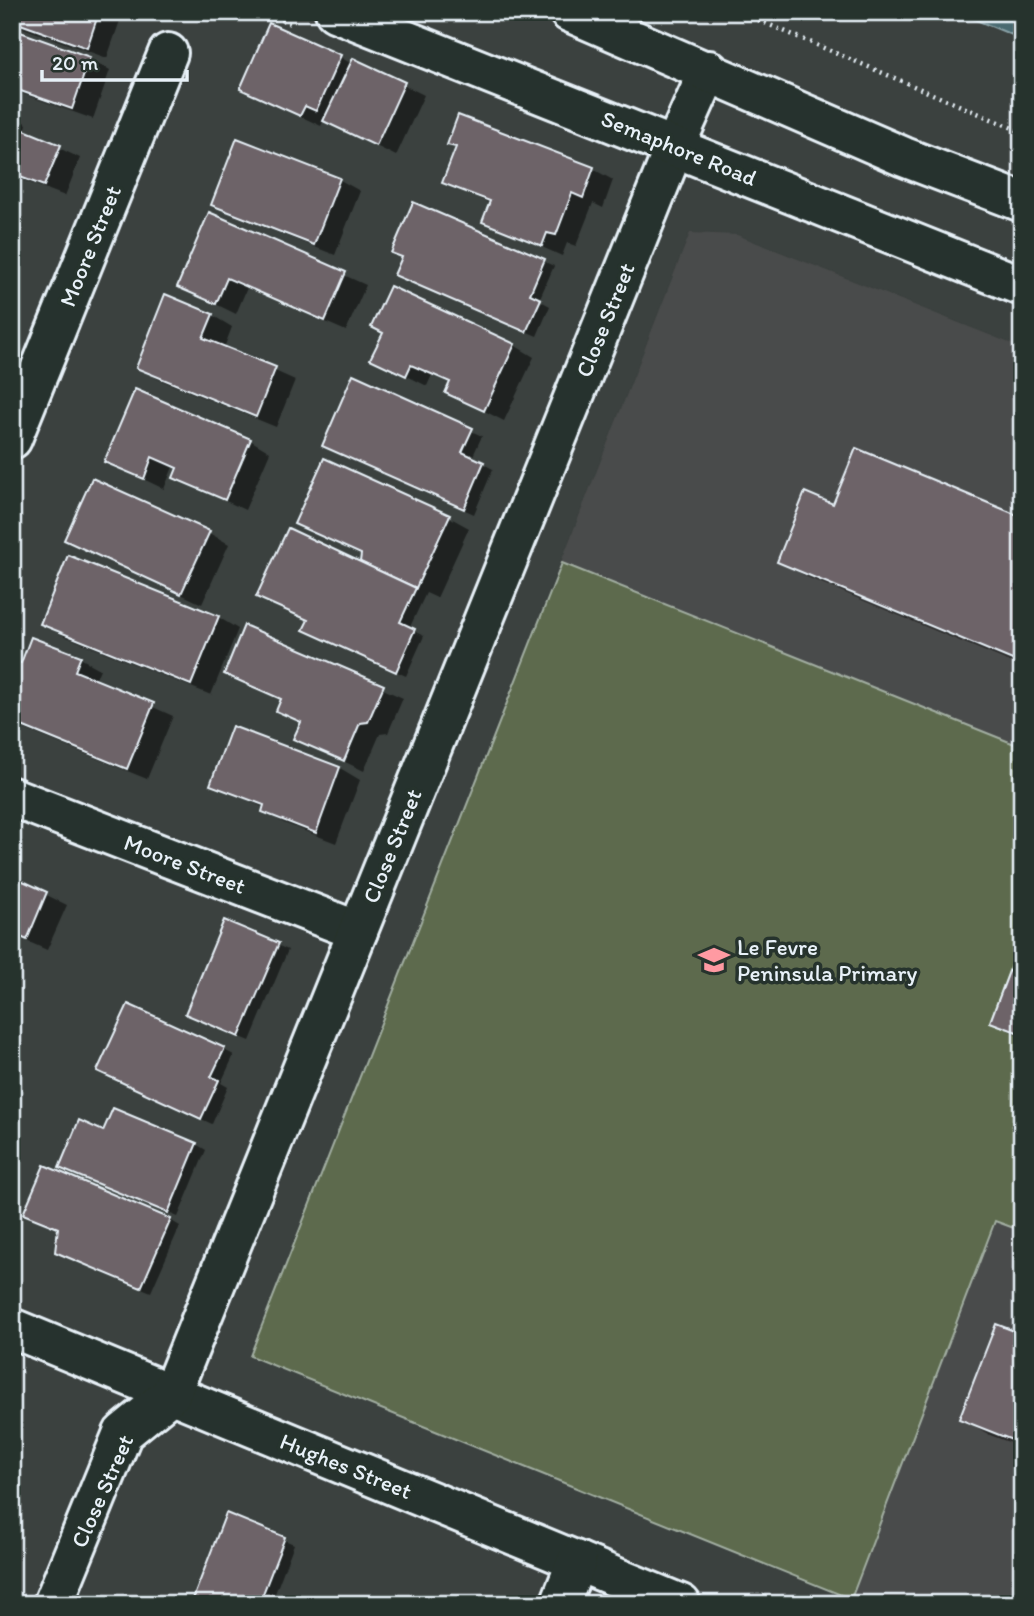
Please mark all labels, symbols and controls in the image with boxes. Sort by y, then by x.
scale bar [42,38,187,82]
text: 20 m [52,50,99,75]
street label: Semaphore Road [597,104,761,192]
street label: Moore Street [53,181,127,311]
street label: Close Street [569,258,641,381]
street label: Close Street [356,784,428,907]
street label: Moore Street [120,828,250,900]
place label: Le Fevre Peninsula Primary [737,933,917,987]
school or university icon: Le Fevre Peninsula Primary [697,943,731,977]
street label: Hughes Street [276,1427,416,1505]
street label: Close Street [65,1430,140,1552]

